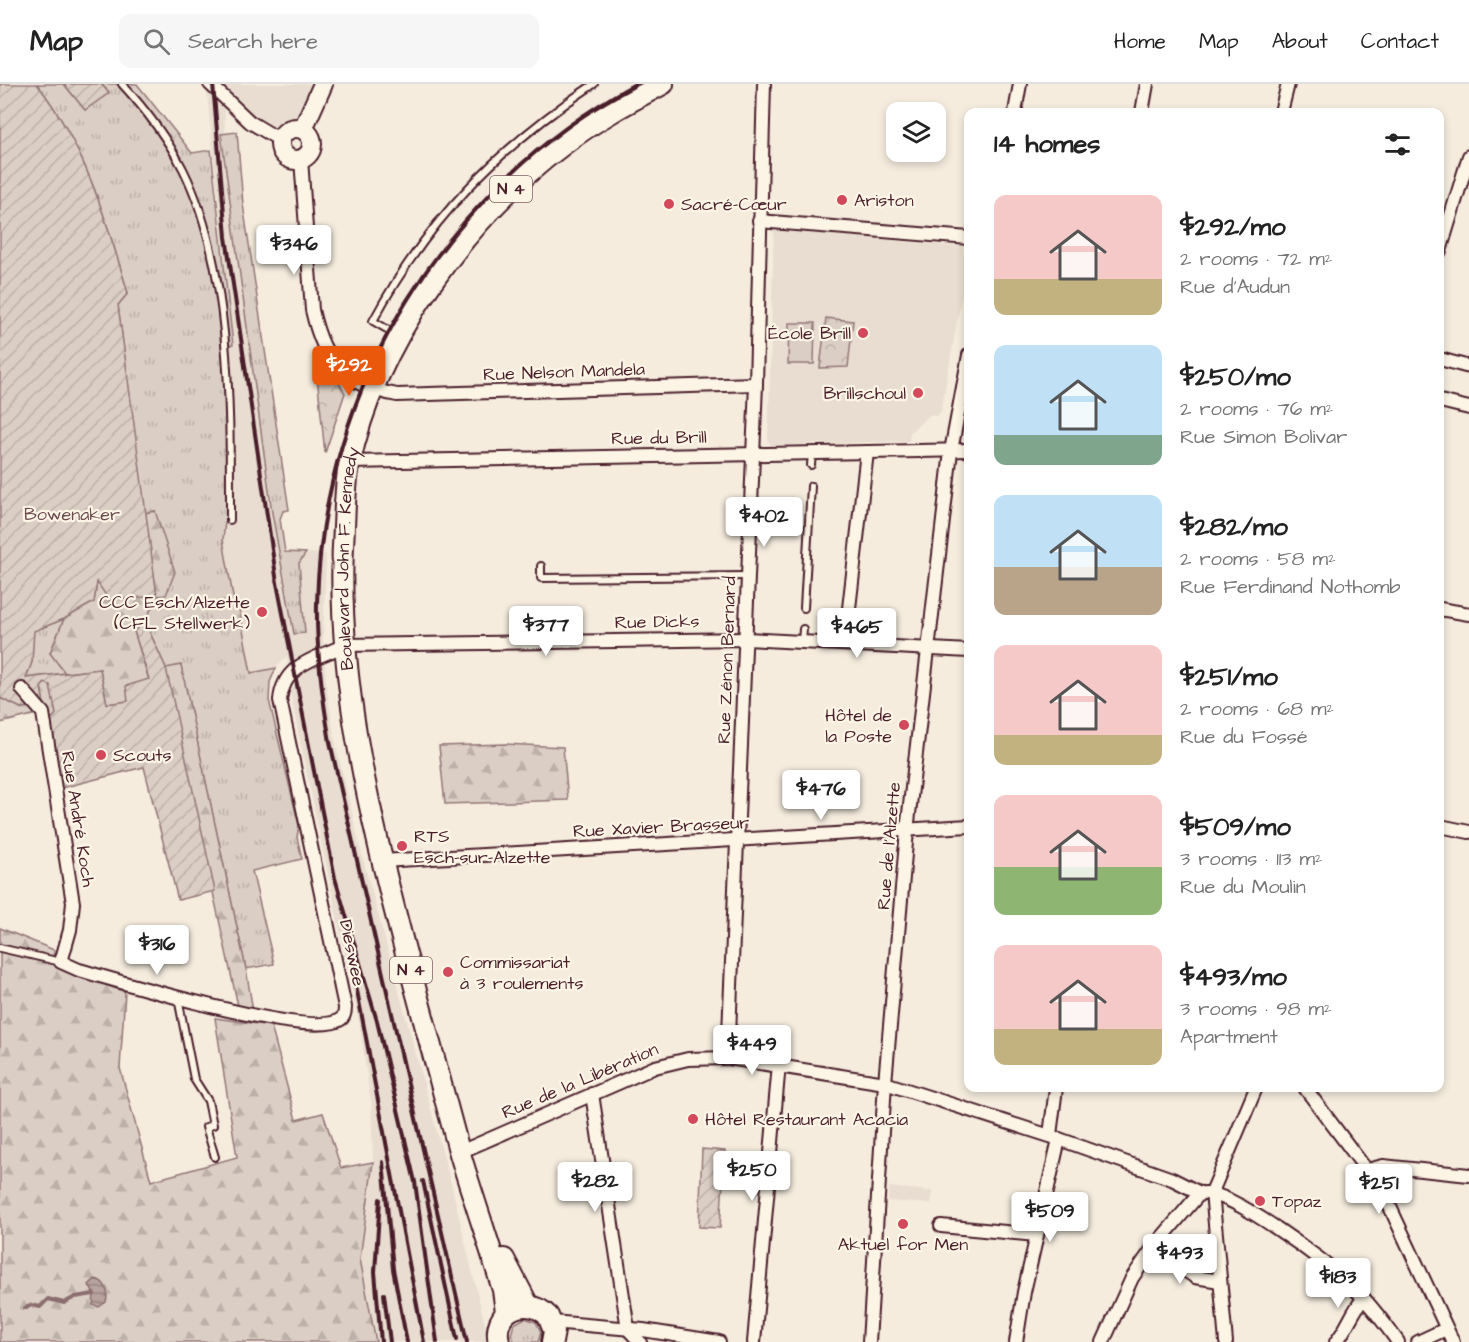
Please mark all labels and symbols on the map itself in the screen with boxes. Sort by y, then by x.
road number: N 4 [490,176,532,202]
place label: Ariston [854,188,914,213]
place label: Sacré-Cœur [681,192,787,217]
marker: Ariston [835,193,849,207]
marker: Sacré-Cœur [662,197,676,211]
pin: $346 [258,225,330,276]
place label: École Brill [768,321,851,346]
marker: École Brill [856,326,870,340]
pin: $292 [313,346,385,397]
street label: Rue Nelson Mandela [483,357,645,387]
place label: Brillschoul [823,381,906,406]
marker: Brillschoul [911,386,925,400]
street label: Rue du Brill [611,425,707,451]
street label: Boulevard John F. Kennedy [330,444,366,672]
pin: $402 [728,497,800,548]
park label: Bowenaker [24,502,120,527]
street label: Rue Zénon Bernard [712,576,742,744]
place label: CCC Esch/Alzette (CFL Stellwerk) [99,590,250,636]
marker: CCC Esch/Alzette (CFL Stellwerk) [255,605,269,619]
pin: $377 [510,606,582,657]
pin: $465 [821,608,893,659]
street label: Rue Dicks [614,609,700,635]
place label: Hôtel de la Poste [825,703,892,749]
marker: Hôtel de la Poste [897,718,911,732]
place label: Scouts [113,743,172,768]
marker: Scouts [94,748,108,762]
street label: Rue André Koch [55,749,101,889]
pin: $476 [785,770,857,821]
street label: Rue de l'Alzette [871,781,907,911]
street label: Rue Xavier Brasseur [572,810,750,844]
place label: RTS Esch-sur-Alzette [414,824,551,870]
marker: RTS Esch-sur-Alzette [395,839,409,853]
street label: Dieswee [333,918,371,989]
pin: $316 [121,925,193,976]
place label: Commissariat à 3 roulements [460,950,584,996]
road number: N 4 [390,957,432,983]
marker: Commissariat à 3 roulements [441,965,455,979]
pin: $449 [716,1025,788,1076]
street label: Rue de la Libération [498,1037,662,1125]
place label: Hôtel Restaurant Acacia [705,1107,908,1132]
marker: Hôtel Restaurant Acacia [686,1112,700,1126]
pin: $250 [716,1151,788,1202]
pin: $282 [559,1162,631,1213]
pin: $251 [1343,1164,1415,1215]
place label: Topaz [1272,1189,1322,1214]
pin: $509 [1014,1192,1086,1243]
marker: Topaz [1253,1194,1267,1208]
marker: Aktuel for Men [896,1217,910,1231]
place label: Aktuel for Men [838,1232,968,1257]
pin: $493 [1144,1234,1216,1285]
pin: $183 [1302,1258,1374,1309]

